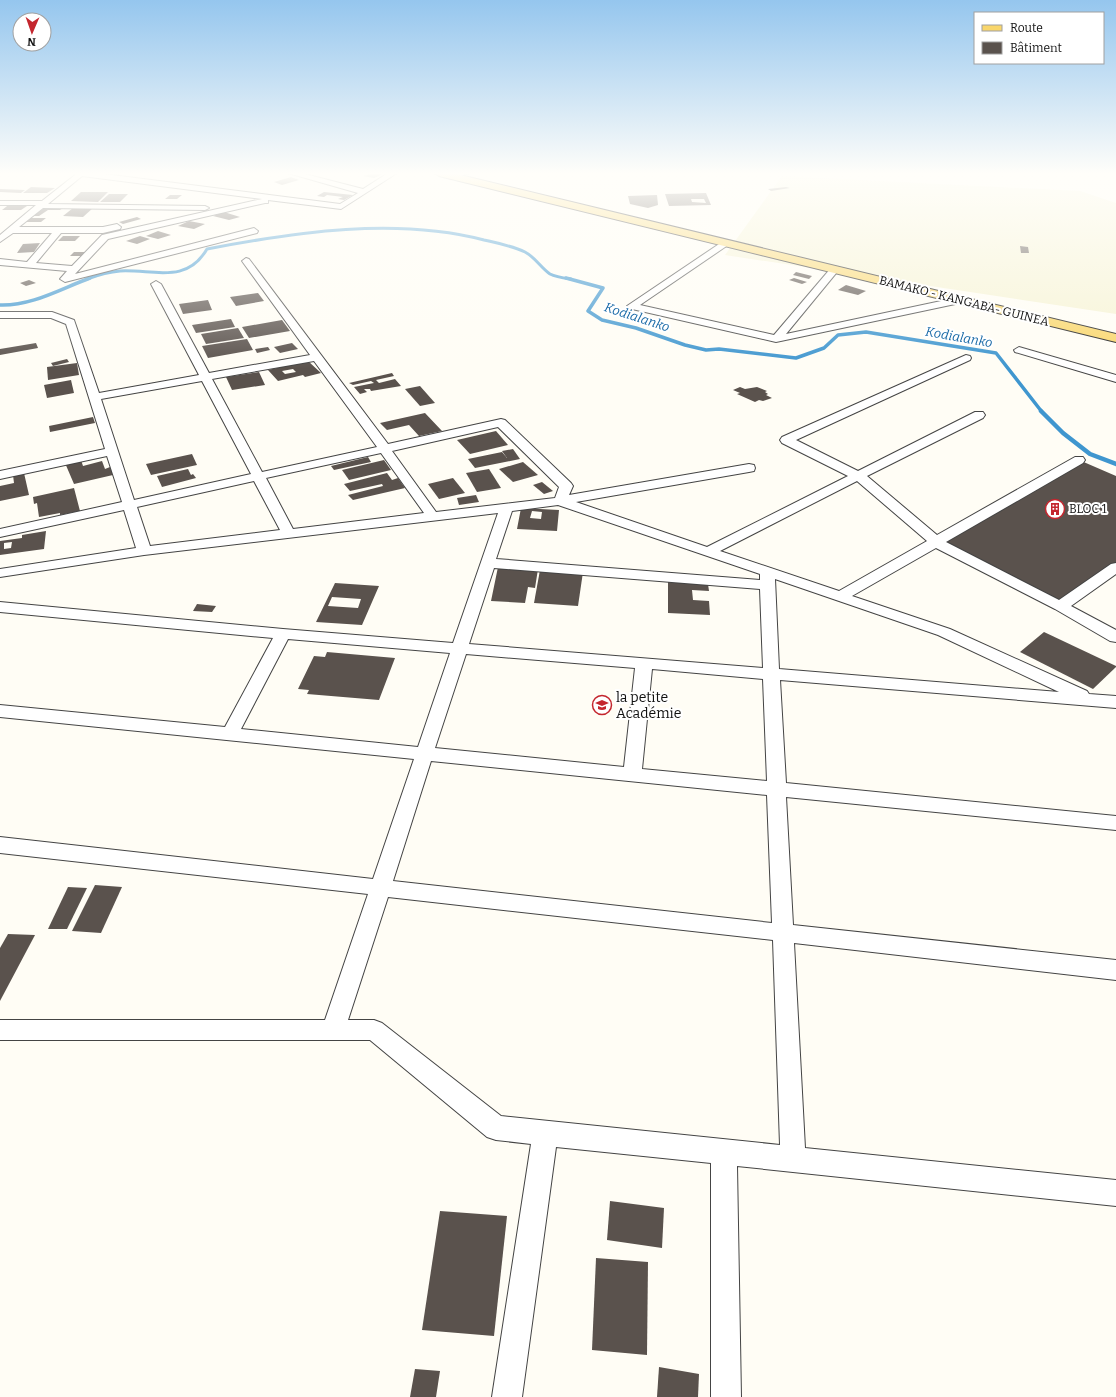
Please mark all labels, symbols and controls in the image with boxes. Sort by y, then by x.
north arrow [12,12,52,52]
legend [974,12,1104,64]
text: Route [1010,21,1043,35]
text: N [27,35,36,48]
text: Bâtiment [1010,41,1063,55]
street label: BAMAKO - KANGABA- GUINEA [878,273,1051,329]
water label: Kodialanko [602,299,672,335]
water label: Kodialanko [924,324,994,350]
building icon: BLOC 1 [1044,498,1066,520]
place label: BLOC 1 [1069,502,1107,516]
place label: la petite Académie [616,689,681,722]
school or university icon: la petite Académie [591,694,613,716]

